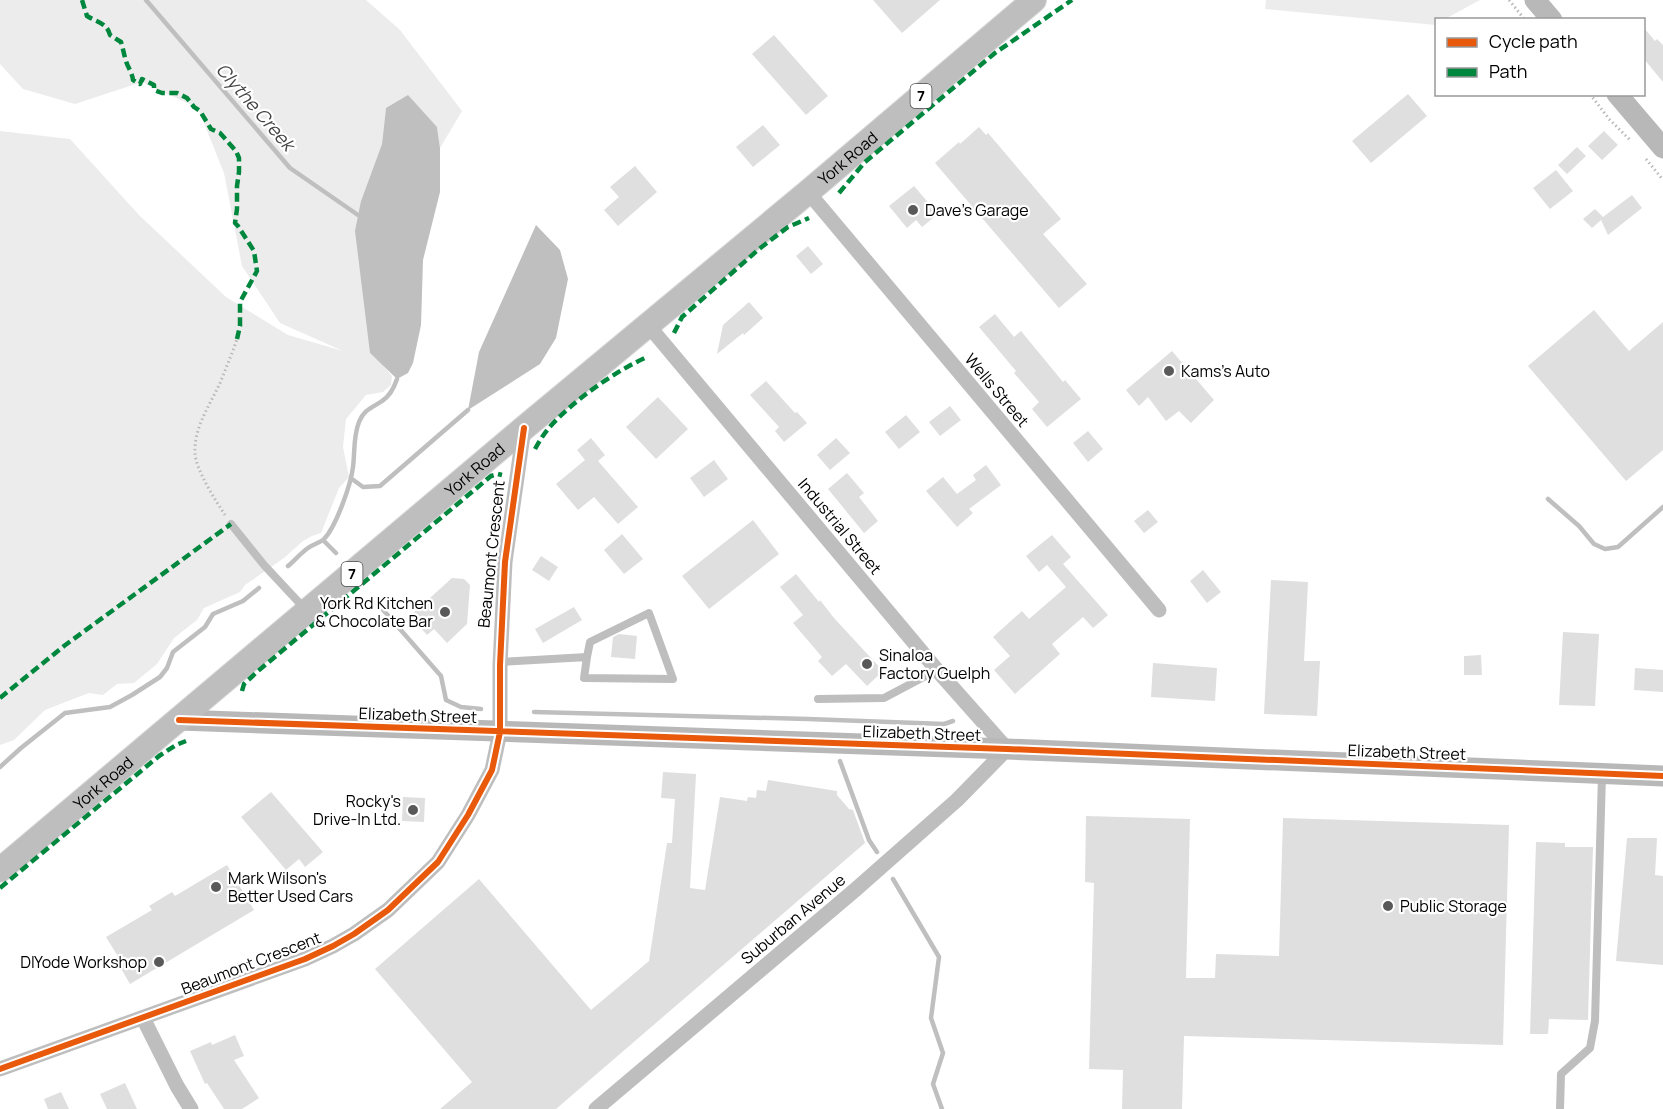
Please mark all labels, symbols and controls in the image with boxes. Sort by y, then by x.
legend [1435,18,1645,96]
text: Cycle path [1489,29,1578,53]
water label: Clythe Creek [211,58,302,157]
text: Path [1489,59,1527,83]
road number: 7 [910,84,932,108]
street label: York Road [813,127,882,190]
place label: Dave's Garage [925,199,1029,221]
marker: Dave's Garage [906,203,920,217]
street label: Wells Street [960,349,1034,431]
place label: Kams's Auto [1181,360,1270,382]
marker: Kams's Auto [1162,364,1176,378]
street label: York Road [440,438,509,501]
street label: Industrial Street [793,473,887,579]
street label: Beaumont Crescent [472,479,510,629]
road number: 7 [342,562,362,586]
place label: York Rd Kitchen & Chocolate Bar [315,592,433,632]
marker: York Rd Kitchen & Chocolate Bar [438,605,452,619]
place label: Sinaloa Factory Guelph [879,644,990,684]
marker: Sinaloa Factory Guelph [860,657,874,671]
street label: Elizabeth Street [358,702,478,728]
street label: Elizabeth Street [862,720,982,746]
street label: Elizabeth Street [1347,739,1467,765]
street label: York Road [69,751,138,815]
place label: Rocky's Drive-In Ltd. [313,790,401,830]
marker: Rocky's Drive-In Ltd. [406,803,420,817]
place label: Mark Wilson's Better Used Cars [228,867,353,907]
street label: Suburban Avenue [736,869,850,969]
marker: Mark Wilson's Better Used Cars [209,880,223,894]
place label: Public Storage [1400,895,1507,917]
marker: Public Storage [1381,899,1395,913]
street label: Beaumont Crescent [178,926,324,1000]
place label: DIYode Workshop [20,951,147,973]
marker: DIYode Workshop [152,955,166,969]

